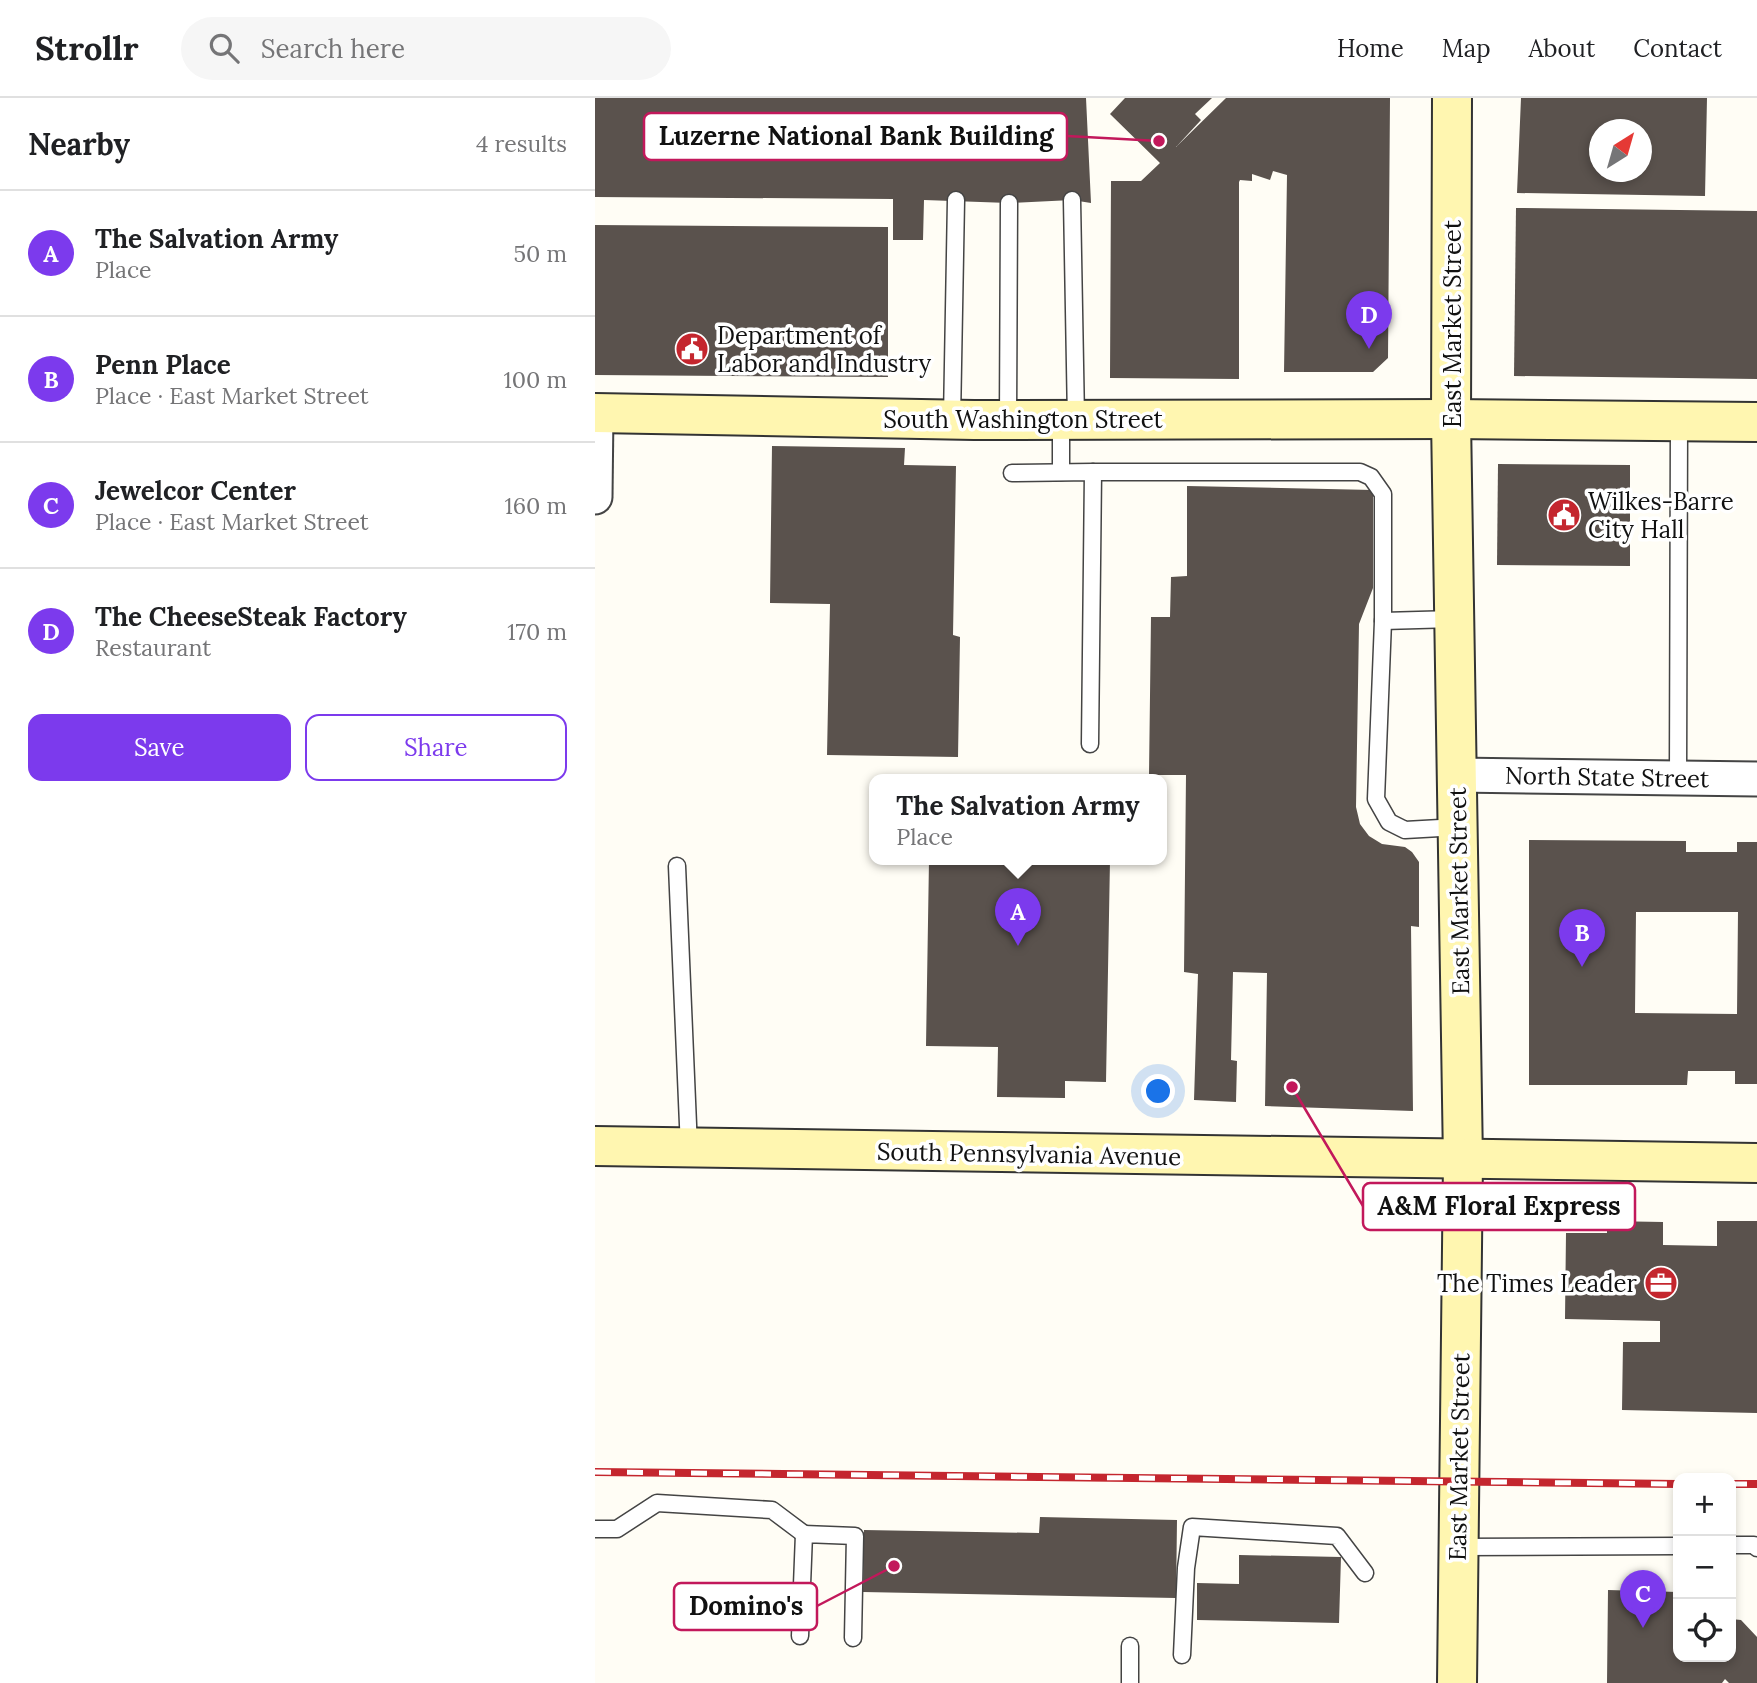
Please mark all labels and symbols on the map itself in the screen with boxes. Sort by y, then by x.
callout: Luzerne National Bank Building [644,113,1067,160]
text: Luzerne National Bank Building [658,119,1055,152]
north arrow [1589,119,1652,182]
street label: East Market Street [1437,219,1468,428]
pin: D [1346,291,1392,349]
place label: Department of Labor and Industry [717,320,931,379]
public building icon: Department of Labor and Industry [673,330,711,368]
street label: South Washington Street [883,404,1164,435]
place label: Wilkes-Barre City Hall [1588,486,1734,545]
public building icon: Wilkes-Barre City Hall [1545,496,1583,534]
street label: North State Street [1505,760,1710,794]
street label: East Market Street [1442,786,1476,995]
pin: A [995,888,1041,946]
pin: B [1559,909,1605,967]
your location [1141,1074,1175,1108]
street label: South Pennsylvania Avenue [877,1136,1181,1172]
callout: A&M Floral Express [1363,1183,1635,1230]
text: A&M Floral Express [1377,1189,1621,1222]
office icon: The Times Leader [1642,1264,1680,1302]
place label: The Times Leader [1437,1268,1638,1299]
street label: East Market Street [1442,1352,1476,1561]
pin: C [1620,1570,1666,1628]
callout: Domino's [674,1583,817,1630]
text: Domino's [689,1589,803,1622]

